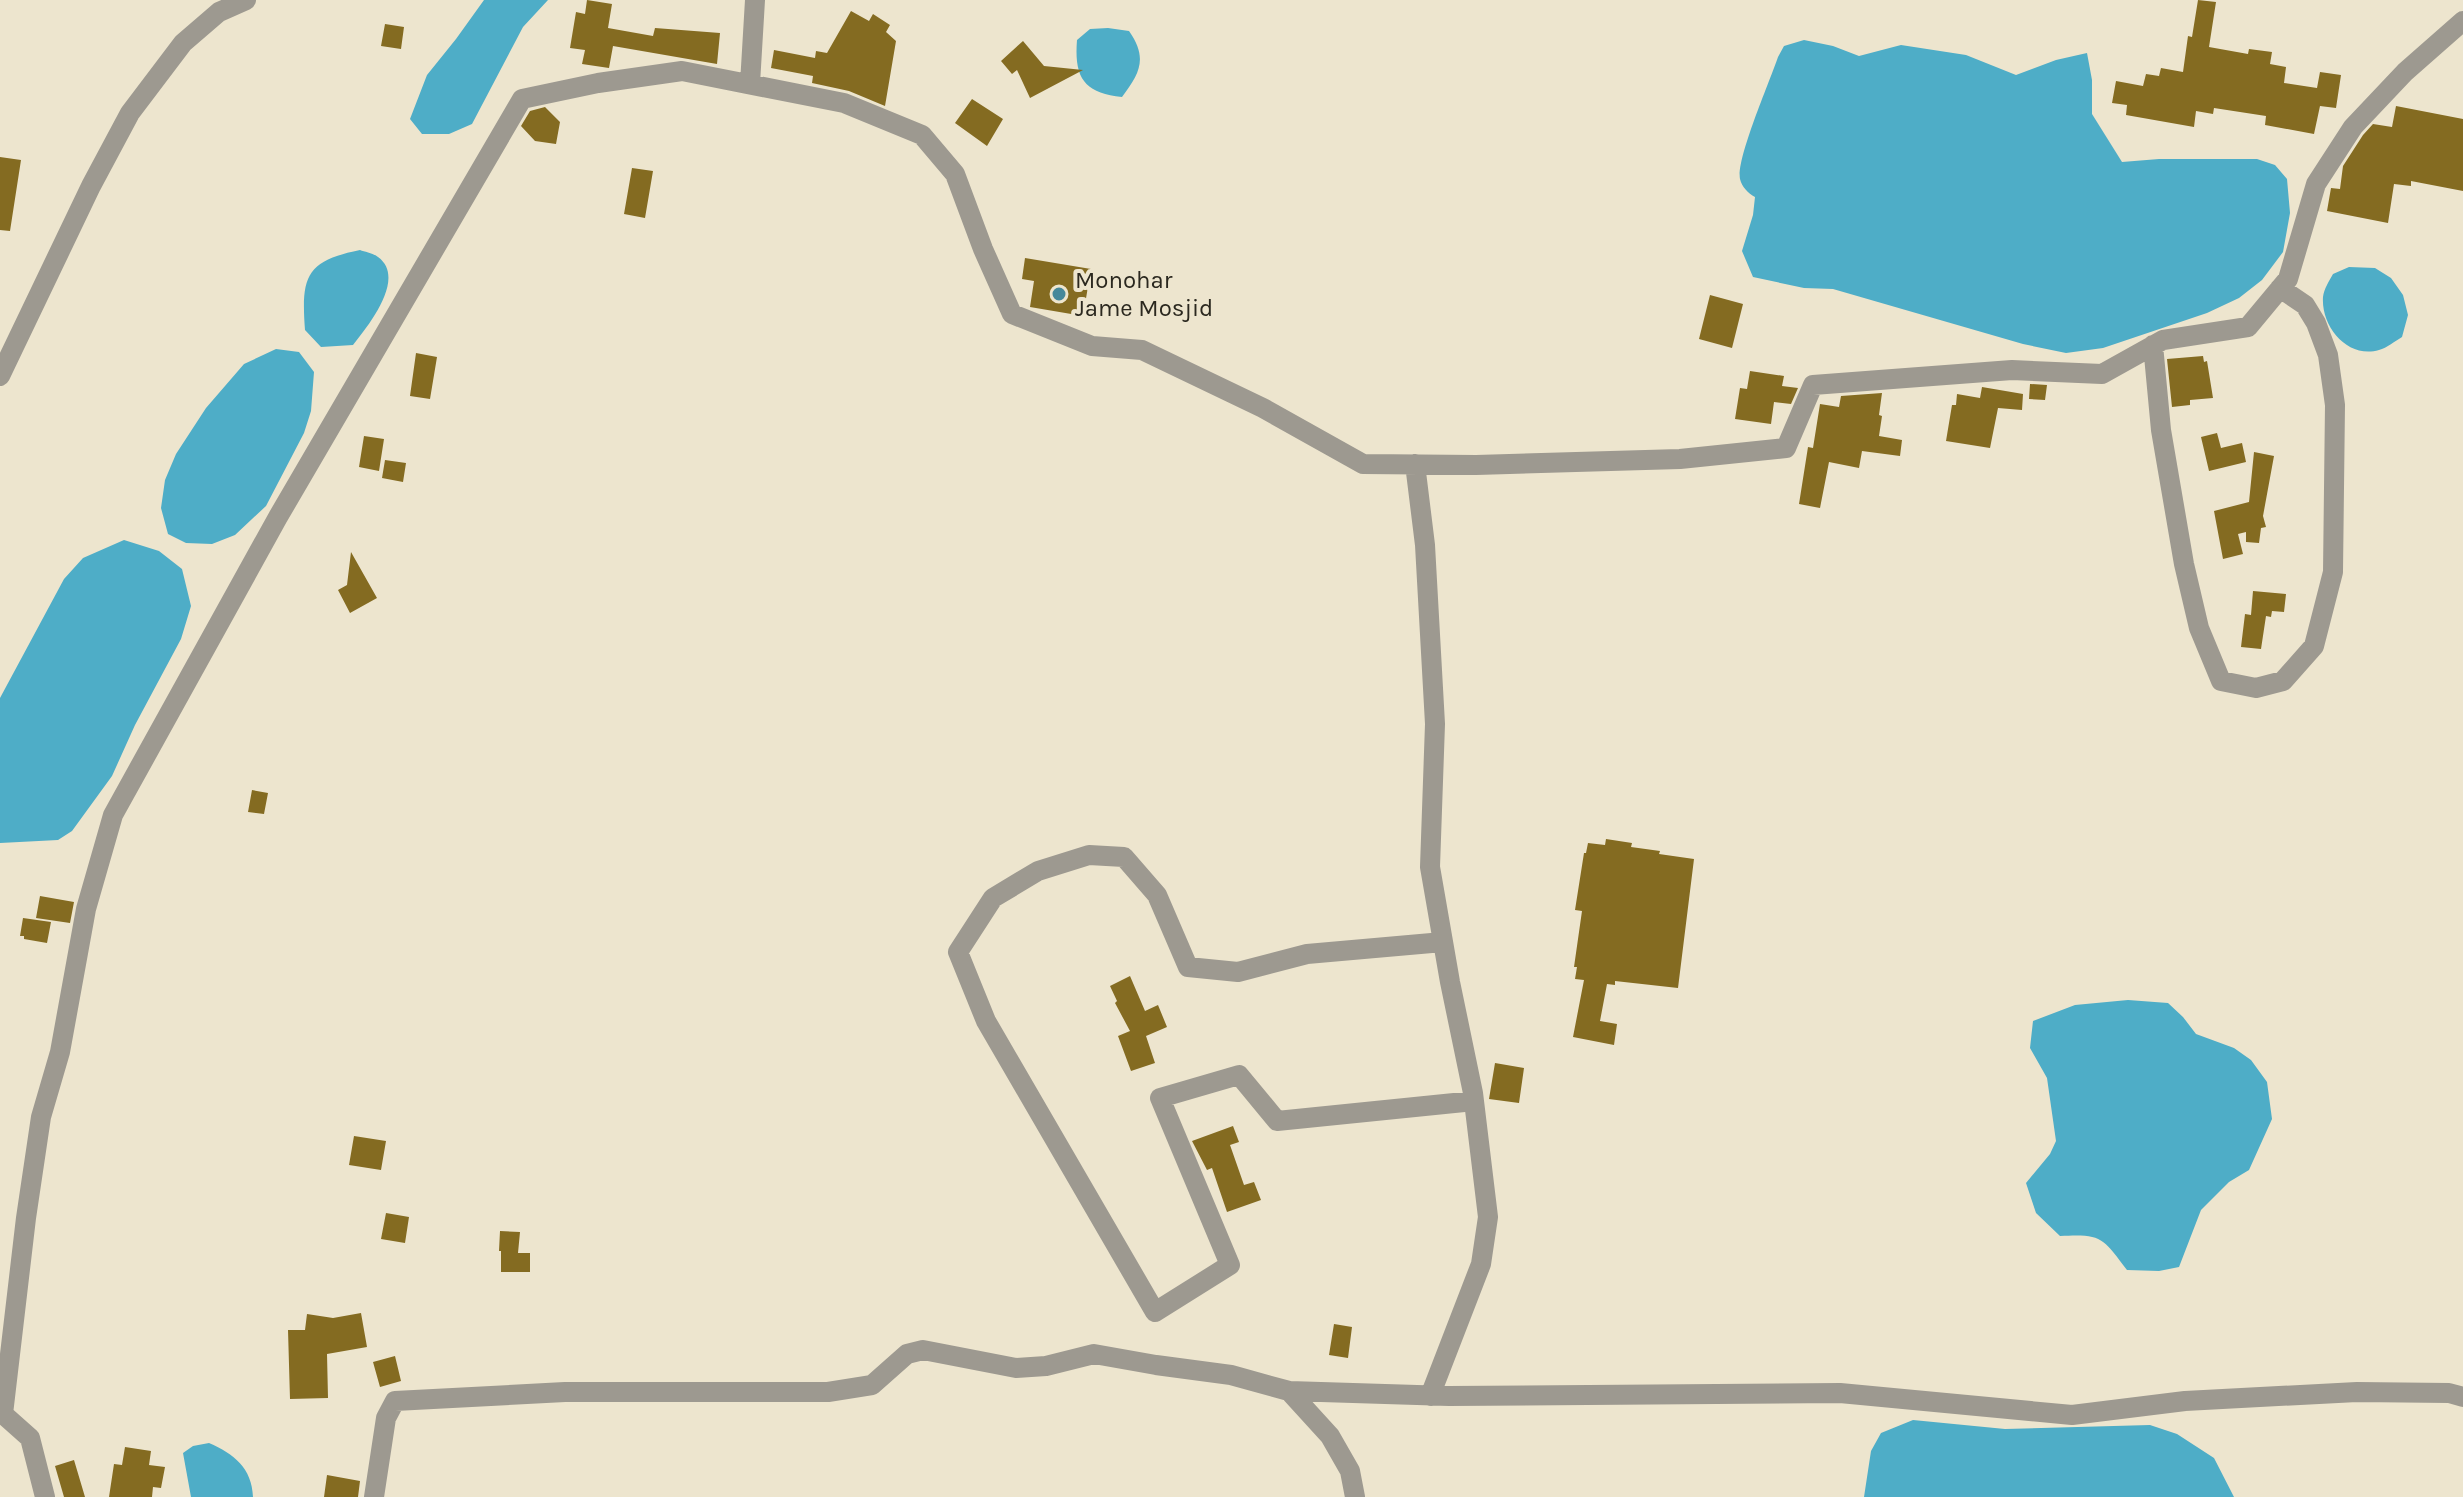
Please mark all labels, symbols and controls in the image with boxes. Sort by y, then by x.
place label: Monohar Jame Mosjid [1075,266,1213,322]
marker: Monohar Jame Mosjid [1050,285,1068,303]

